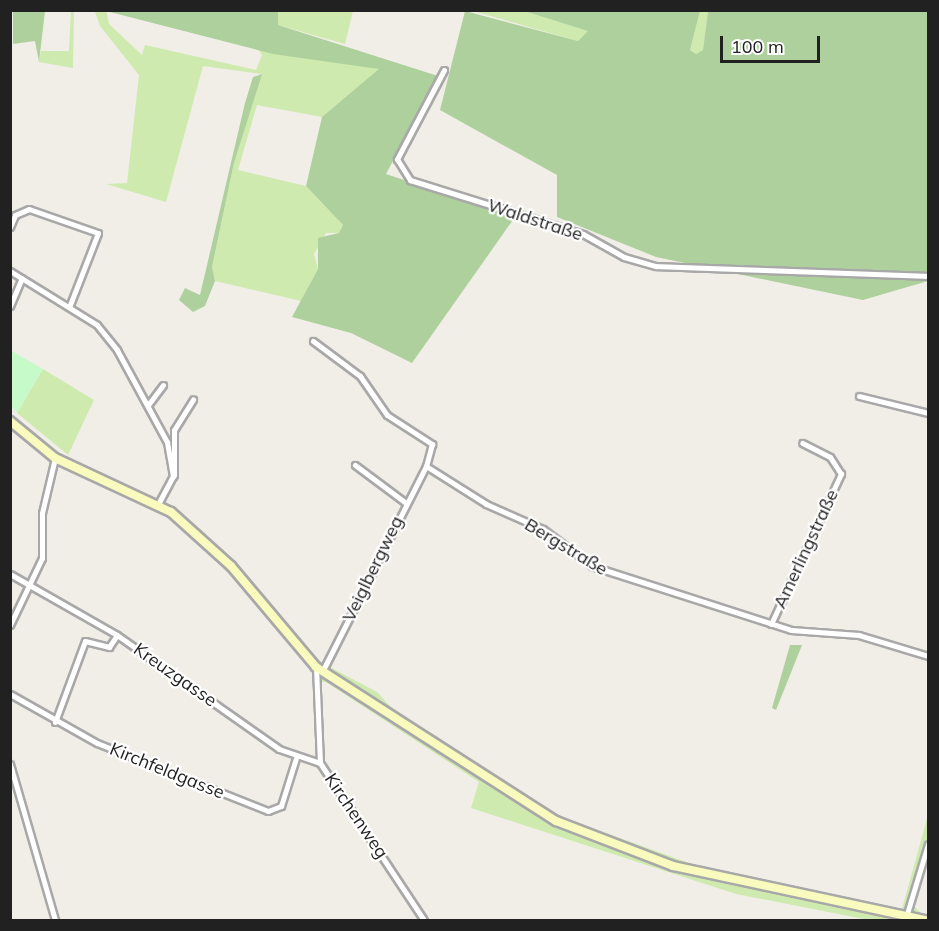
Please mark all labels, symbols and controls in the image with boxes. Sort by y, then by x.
scale bar [723,24,824,62]
text: 100 m [731,35,784,58]
street label: Waldstraße [485,195,585,245]
street label: Amerlingstraße [769,486,843,612]
street label: Veiglbergweg [338,513,408,625]
street label: Bergstraße [521,514,611,580]
street label: Kreuzgasse [129,638,221,712]
street label: Kirchfeldgasse [107,738,227,804]
street label: Kirchenweg [320,769,392,863]

